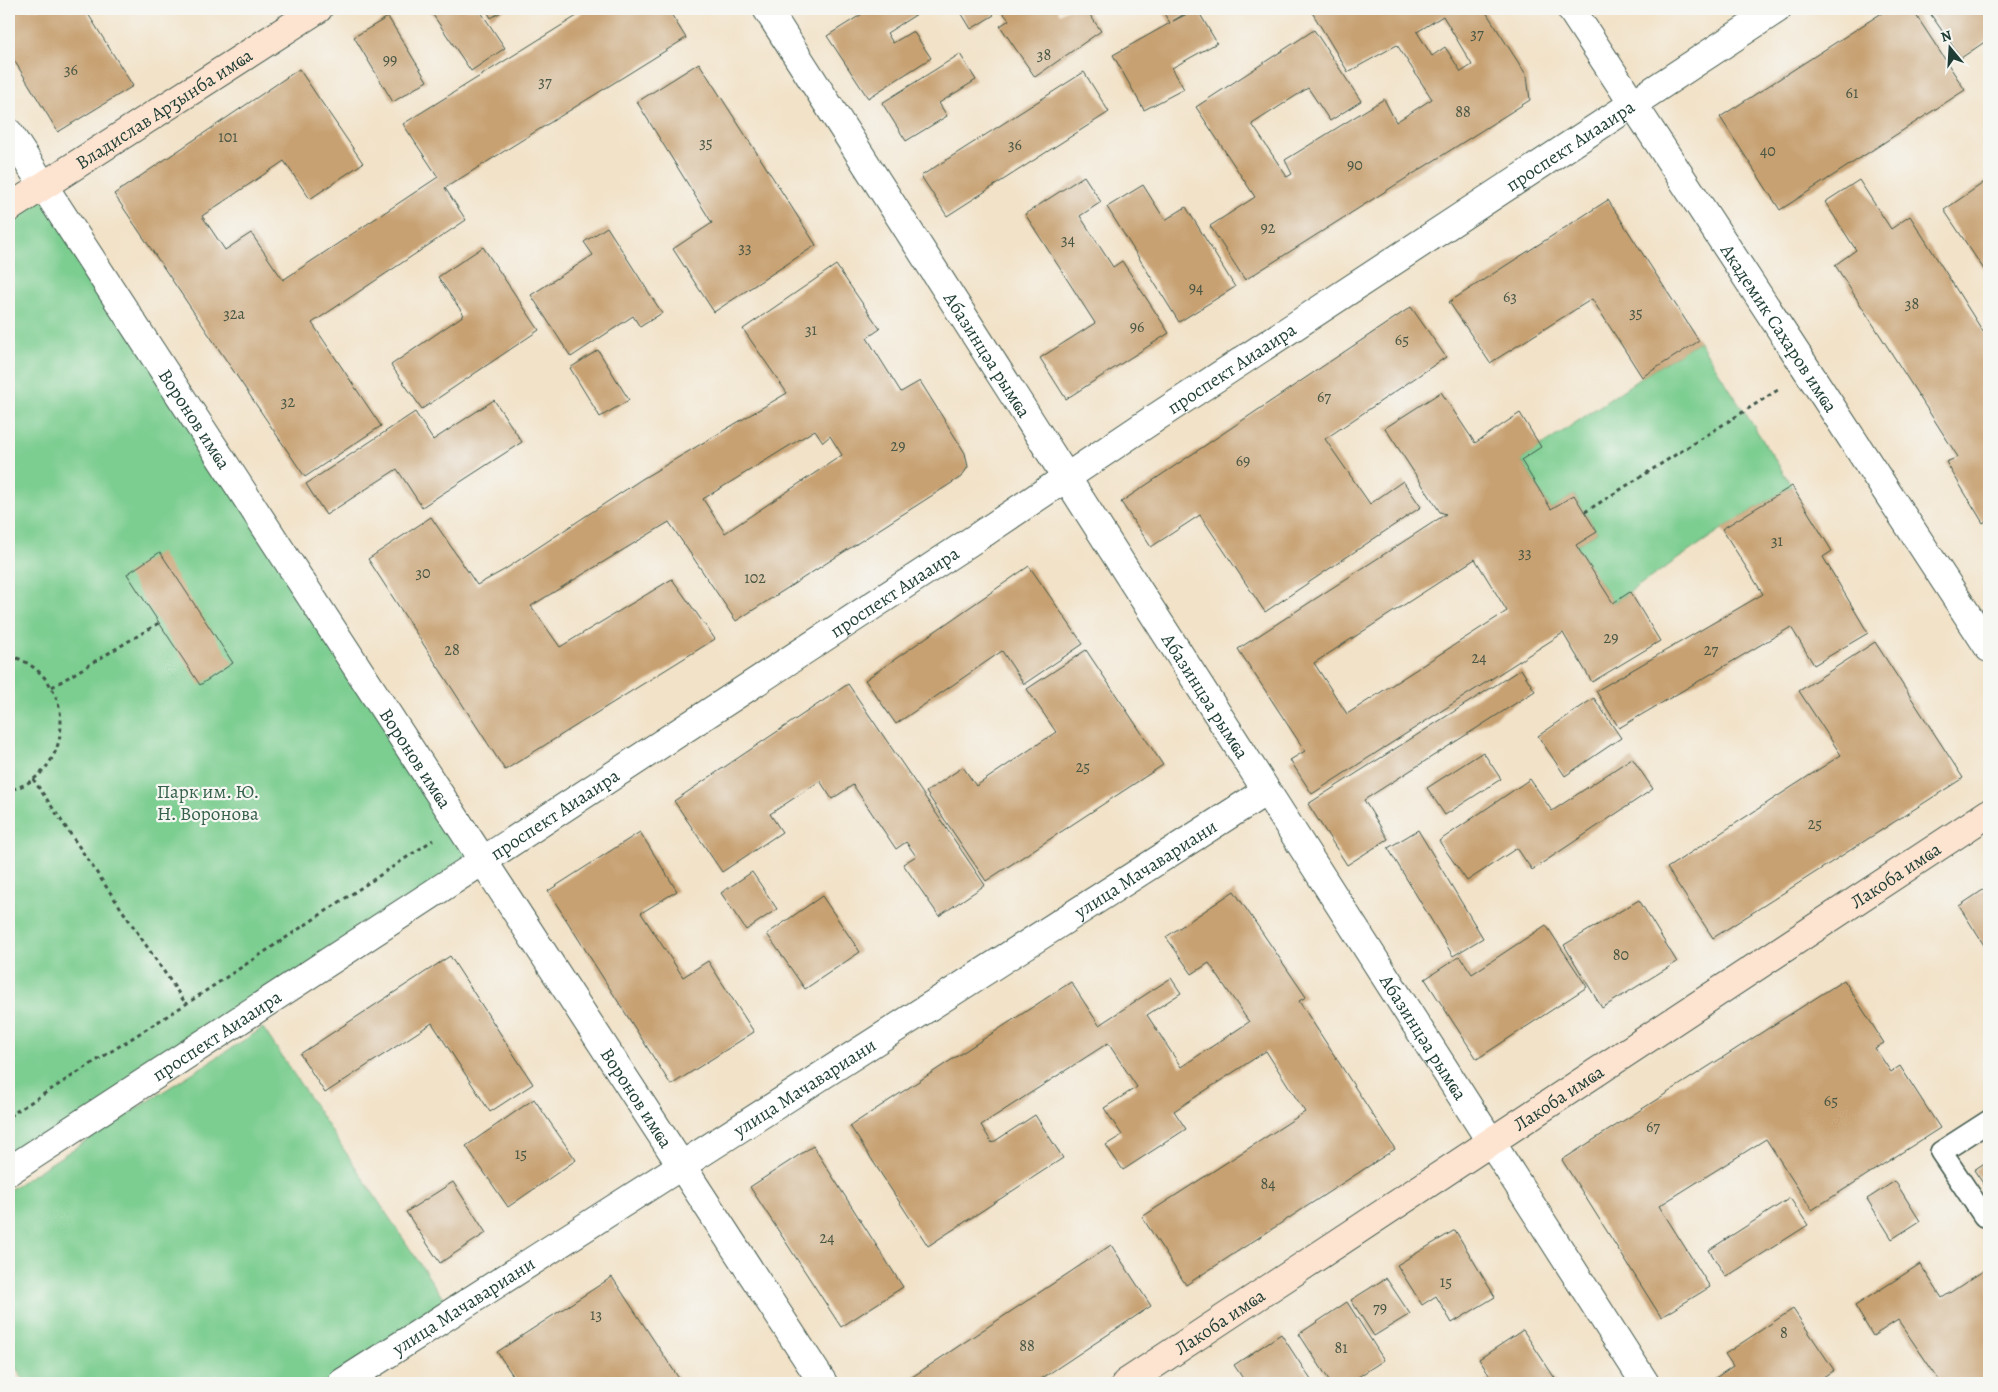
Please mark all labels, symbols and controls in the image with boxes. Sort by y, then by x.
north arrow [1926,22,1976,72]
house number: 37 [1470,23,1484,45]
text: N [1938,26,1954,47]
street label: Владислав Арӡынба имҩа [71,42,258,176]
house number: 38 [1037,44,1051,66]
house number: 99 [383,49,397,71]
house number: 36 [64,59,78,81]
house number: 37 [538,71,552,93]
house number: 61 [1846,82,1859,104]
street label: проспект Аиааира [1501,94,1640,198]
house number: 88 [1455,101,1471,123]
house number: 101 [218,126,238,148]
house number: 35 [699,132,713,154]
house number: 36 [1008,134,1022,156]
house number: 40 [1760,140,1776,162]
house number: 90 [1347,154,1363,176]
house number: 92 [1261,217,1276,239]
house number: 34 [1061,229,1075,251]
house number: 33 [738,237,752,259]
street label: Академик Сахаров имҩа [1714,238,1843,418]
house number: 94 [1189,277,1203,299]
street label: Абазинцәа рымҩа [937,286,1037,423]
house number: 63 [1503,286,1517,308]
house number: 38 [1905,293,1919,315]
house number: 35 [1629,302,1643,324]
house number: 32а [223,303,245,325]
house number: 96 [1130,316,1144,338]
street label: проспект Аиааира [1162,317,1302,421]
house number: 31 [805,319,818,341]
house number: 65 [1395,329,1409,351]
street label: Воронов имҩа [152,364,237,475]
house number: 67 [1317,386,1331,408]
house number: 32 [281,391,296,413]
house number: 29 [891,435,905,457]
house number: 69 [1236,450,1250,472]
house number: 31 [1771,530,1784,552]
street label: проспект Аиааира [825,540,965,644]
house number: 33 [1518,542,1532,564]
house number: 30 [415,562,431,584]
house number: 102 [744,567,766,589]
house number: 29 [1604,627,1618,649]
street label: Абазинцәа рымҩа [1155,628,1255,764]
house number: 28 [444,639,460,661]
house number: 27 [1704,639,1718,661]
house number: 24 [1472,647,1486,669]
street label: Воронов имҩа [373,703,458,814]
house number: 25 [1076,756,1090,778]
street label: проспект Аиааира [485,763,625,867]
park label: Парк им. Ю. Н. Воронова [157,779,259,827]
house number: 25 [1808,813,1822,835]
street label: улица Мачавариани [1069,814,1222,925]
street label: Лакоба имҩа [1846,836,1946,915]
house number: 80 [1613,944,1629,966]
street label: Абазинцәа рымҩа [1373,969,1473,1106]
street label: проспект Аиааира [147,984,287,1088]
street label: улица Мачавариани [728,1032,881,1144]
street label: Воронов имҩа [594,1043,679,1154]
street label: Лакоба имҩа [1508,1059,1609,1138]
house number: 65 [1824,1090,1838,1112]
house number: 67 [1646,1116,1660,1138]
house number: 15 [515,1143,527,1165]
house number: 84 [1260,1173,1276,1195]
house number: 24 [820,1227,834,1249]
street label: улица Мачавариани [387,1251,540,1362]
house number: 15 [1440,1271,1452,1293]
street label: Лакоба имҩа [1170,1283,1271,1361]
house number: 79 [1373,1297,1387,1319]
house number: 13 [590,1304,602,1326]
house number: 8 [1780,1322,1788,1344]
house number: 88 [1019,1335,1035,1357]
house number: 81 [1334,1337,1348,1359]

